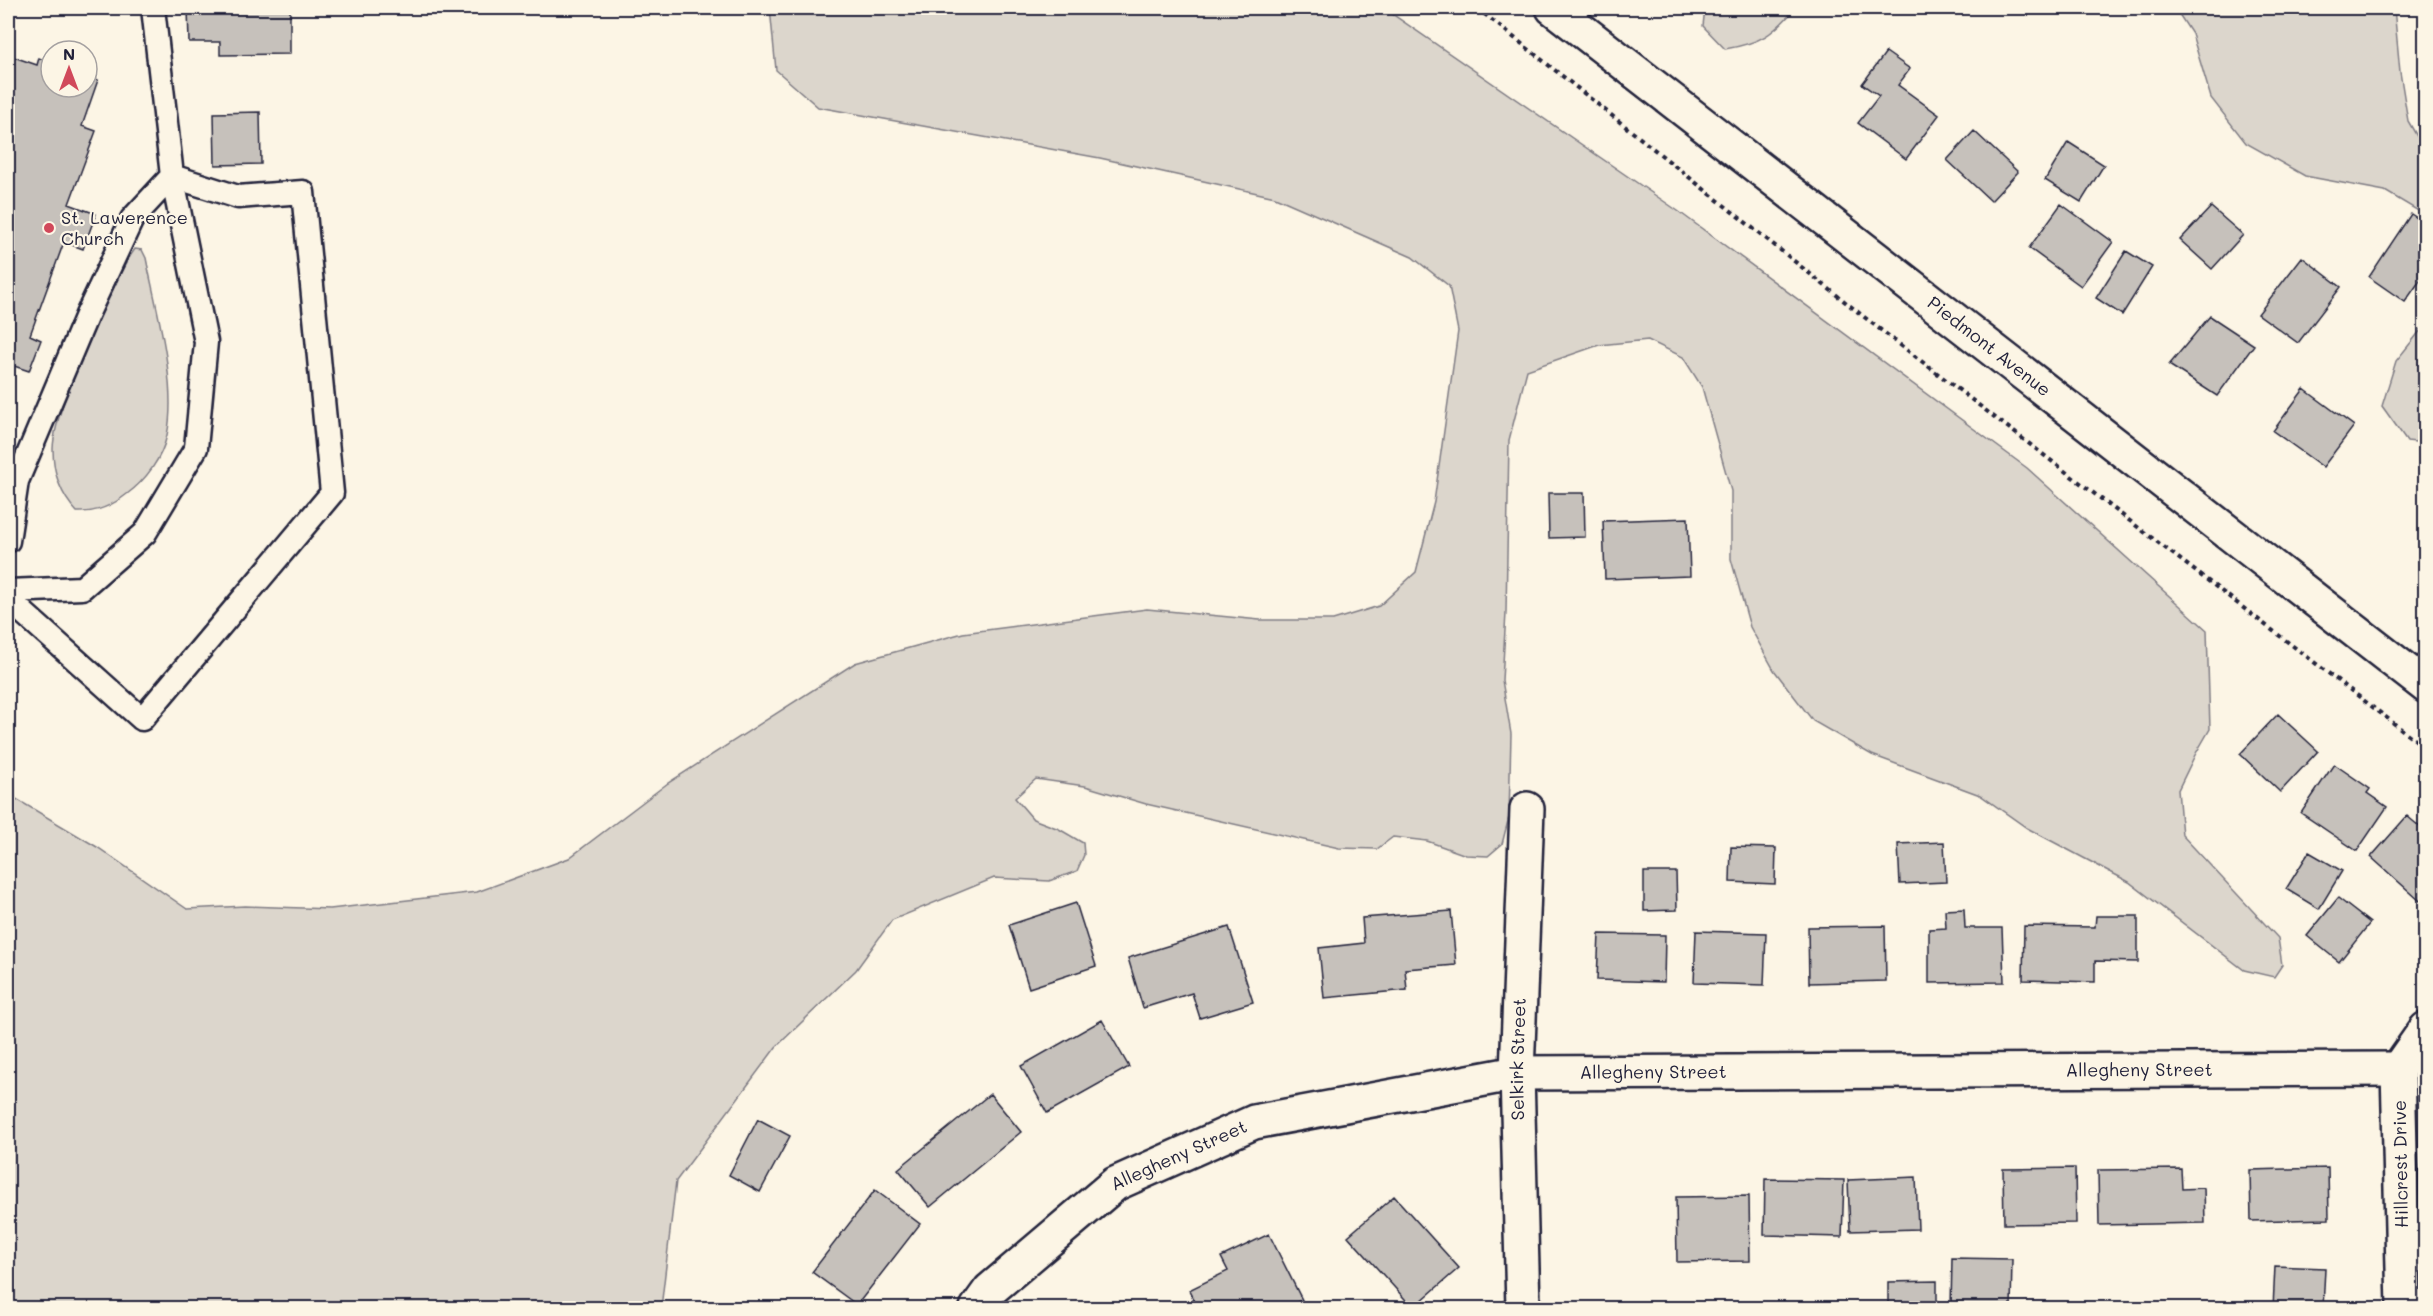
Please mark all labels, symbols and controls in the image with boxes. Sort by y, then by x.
north arrow [39,39,99,99]
text: N [63,43,75,64]
place label: St. Lawerence Church [61,205,188,250]
marker: St. Lawerence Church [42,221,56,235]
street label: Piedmont Avenue [1923,290,2056,401]
street label: Selkirk Street [1504,997,1531,1121]
street label: Allegheny Street [2066,1057,2213,1082]
street label: Allegheny Street [1580,1059,1727,1084]
street label: Hillcrest Drive [2387,1100,2413,1228]
street label: Allegheny Street [1106,1114,1250,1196]

